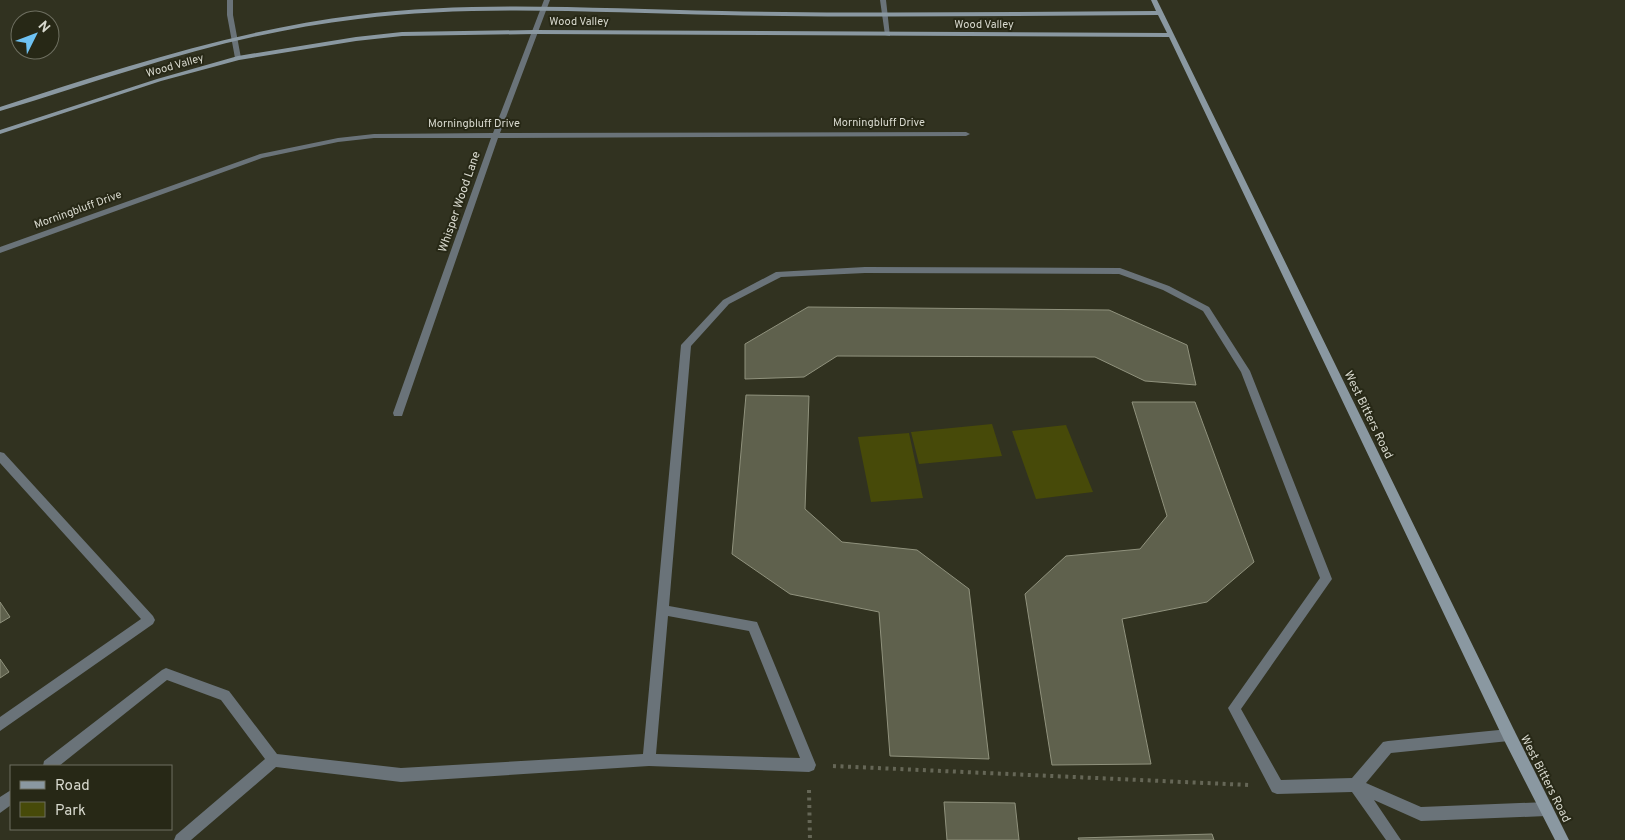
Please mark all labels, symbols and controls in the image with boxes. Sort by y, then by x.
north arrow [10,10,60,60]
street label: Wood Valley [549,15,609,29]
text: N [34,18,53,37]
street label: Wood Valley [954,18,1014,32]
street label: Wood Valley [144,51,206,81]
street label: Morningbluff Drive [833,116,925,130]
street label: Morningbluff Drive [428,117,520,131]
street label: Whisper Wood Lane [435,149,485,255]
street label: Morningbluff Drive [32,188,124,232]
street label: West Bitters Road [1340,368,1396,462]
street label: West Bitters Road [1516,733,1574,825]
legend [10,765,172,830]
text: Road [55,777,90,796]
text: Park [55,802,86,821]

